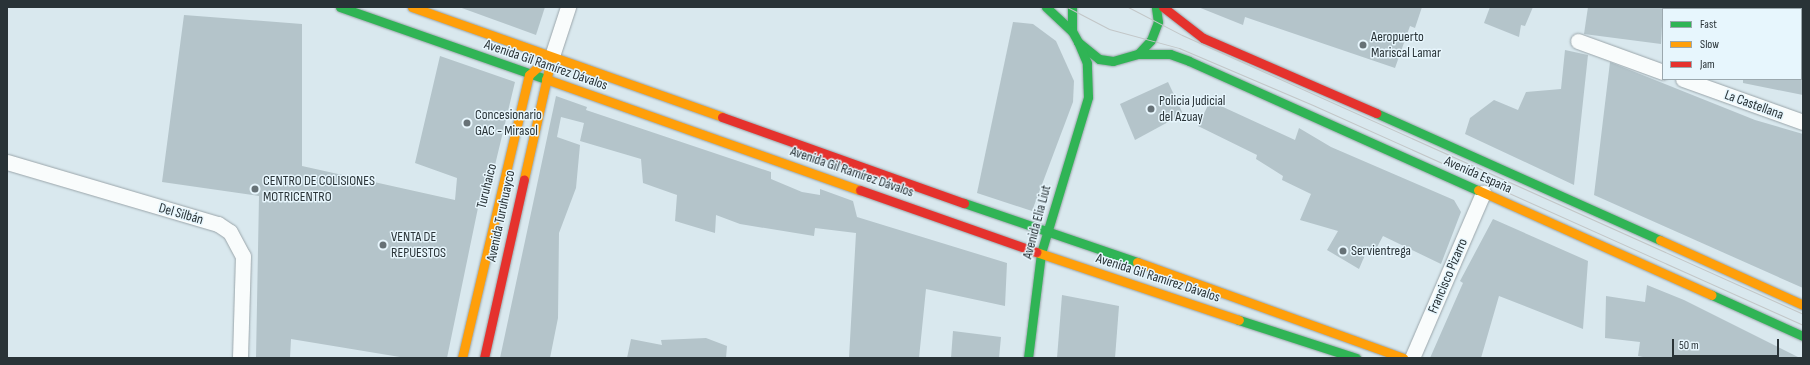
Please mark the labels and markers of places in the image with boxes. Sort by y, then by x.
place label: Aeropuerto Mariscal Lamar [1371,29,1441,62]
marker: Aeropuerto Mariscal Lamar [1358,40,1368,50]
place label: Policia Judicial del Azuay [1159,93,1225,126]
marker: Policia Judicial del Azuay [1146,104,1156,114]
place label: Concesionario GAC - Mirasol [475,107,542,140]
marker: Concesionario GAC - Mirasol [462,118,472,128]
place label: CENTRO DE COLISIONES MOTRICENTRO [263,173,375,206]
marker: CENTRO DE COLISIONES MOTRICENTRO [250,184,260,194]
place label: VENTA DE REPUESTOS [391,229,446,262]
marker: VENTA DE REPUESTOS [378,240,388,250]
place label: Servientrega [1351,243,1411,259]
marker: Servientrega [1338,246,1348,256]

